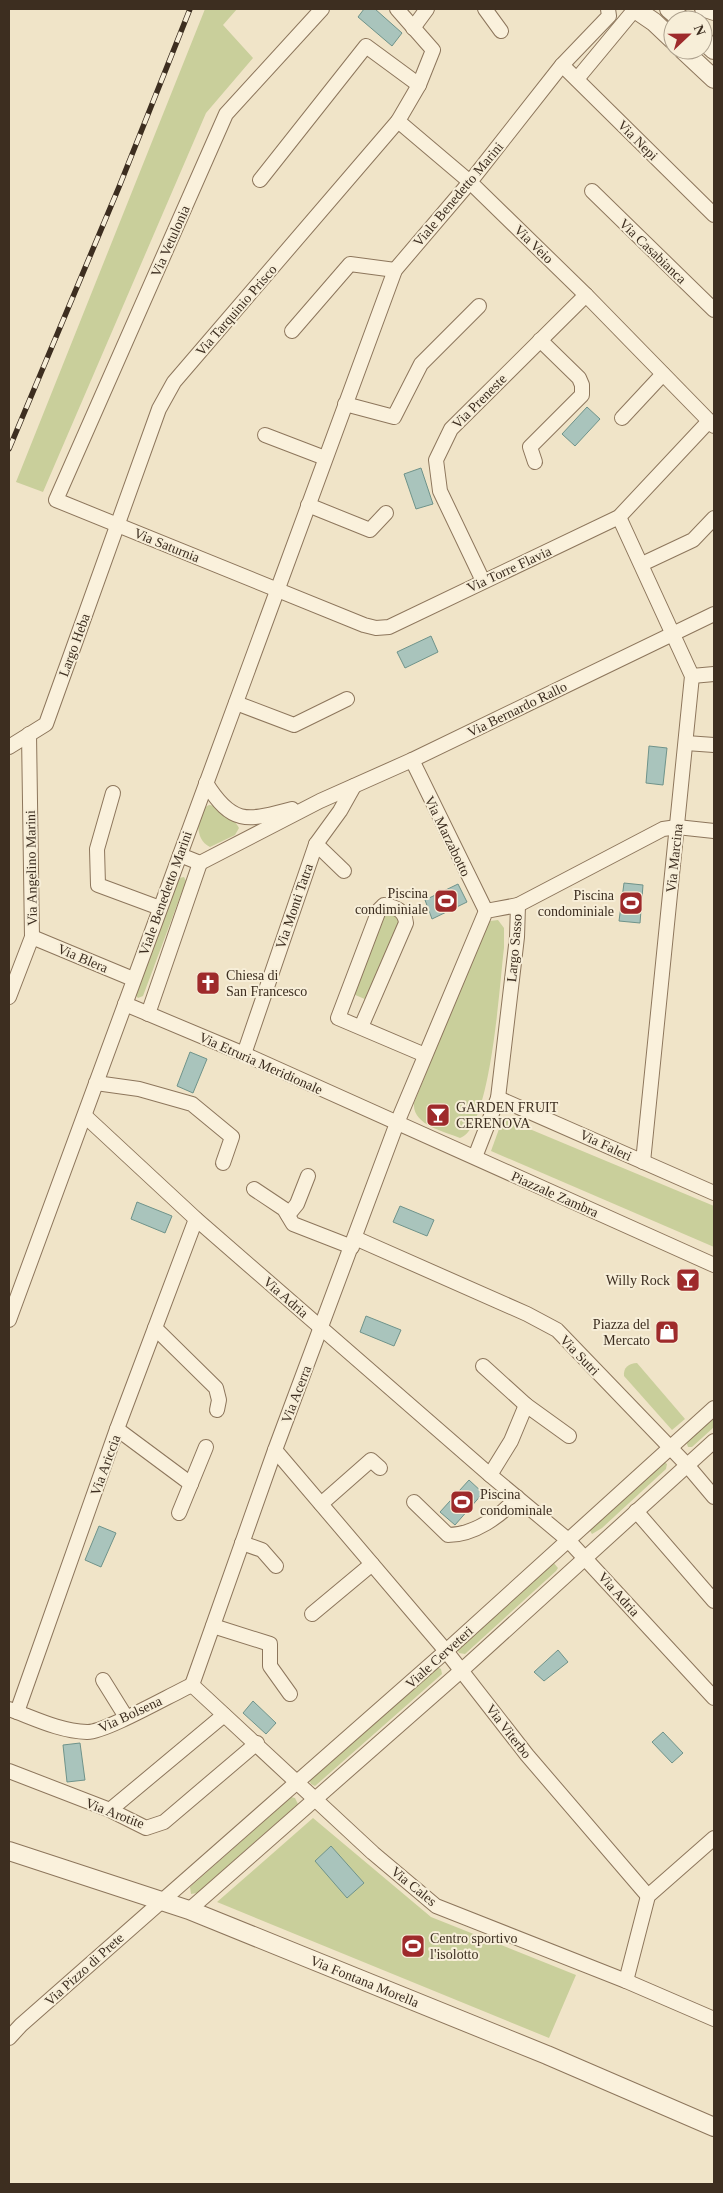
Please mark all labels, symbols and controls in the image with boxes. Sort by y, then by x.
north arrow [663,10,713,60]
text: N [691,23,708,38]
street label: Via Nepi [615,117,661,163]
street label: Viale Benedetto Marini [410,139,506,249]
street label: Via Vetulonia [148,203,193,279]
street label: Via Casabianca [616,216,690,287]
street label: Via Veio [511,222,556,267]
street label: Via Tarquinio Prisco [193,262,280,359]
street label: Via Preneste [449,371,510,432]
street label: Via Saturnia [132,525,203,566]
street label: Via Torre Flavia [465,543,554,596]
street label: Largo Heba [56,611,93,679]
street label: Via Bernardo Rallo [465,679,569,740]
street label: Via Marzabotto [422,794,473,879]
street label: Via Angelino Marini [23,810,40,926]
street label: Via Marcina [663,822,686,893]
street label: Viale Benedetto Marini [136,829,195,957]
street label: Via Monti Tatra [273,861,316,951]
place label: Piscina condiminiale [355,886,429,917]
sports icon: Piscina condiminiale [433,888,459,914]
place label: Piscina condominiale [538,888,615,919]
sports icon: Piscina condominiale [618,890,644,916]
street label: Largo Sasso [504,913,525,983]
street label: Via Blera [55,941,111,976]
place label: Chiesa di San Francesco [226,968,307,999]
church icon: Chiesa di San Francesco [195,970,221,996]
street label: Via Etruria Meridionale [197,1029,325,1097]
place label: GARDEN FRUIT CERENOVA [456,1100,559,1131]
bar icon: GARDEN FRUIT CERENOVA [425,1102,451,1128]
street label: Via Faleri [577,1127,634,1164]
street label: Piazzale Zambra [509,1169,601,1221]
bar icon: Willy Rock [675,1267,701,1293]
place label: Willy Rock [606,1273,670,1288]
street label: Via Adria [260,1274,312,1321]
place label: Piazza del Mercato [593,1317,650,1348]
shop icon: Piazza del Mercato [654,1319,680,1345]
street label: Via Sutri [557,1332,603,1379]
street label: Via Acerra [279,1363,315,1425]
street label: Via Ariccia [88,1432,124,1497]
place label: Piscina condominale [480,1487,552,1518]
sports icon: Piscina condominale [449,1489,475,1515]
street label: Via Adria [595,1569,643,1620]
street label: Viale Cerveteri [403,1623,476,1691]
street label: Via Bolsena [96,1693,165,1736]
street label: Via Viterbo [483,1701,534,1761]
street label: Via Arotite [83,1795,146,1832]
street label: Via Cales [388,1864,439,1909]
street label: Via Pizzo di Prete [42,1930,127,2009]
place label: Centro sportivo l'isolotto [430,1931,518,1962]
sports icon: Centro sportivo l'isolotto [400,1933,426,1959]
street label: Via Fontana Morella [308,1953,422,2011]

